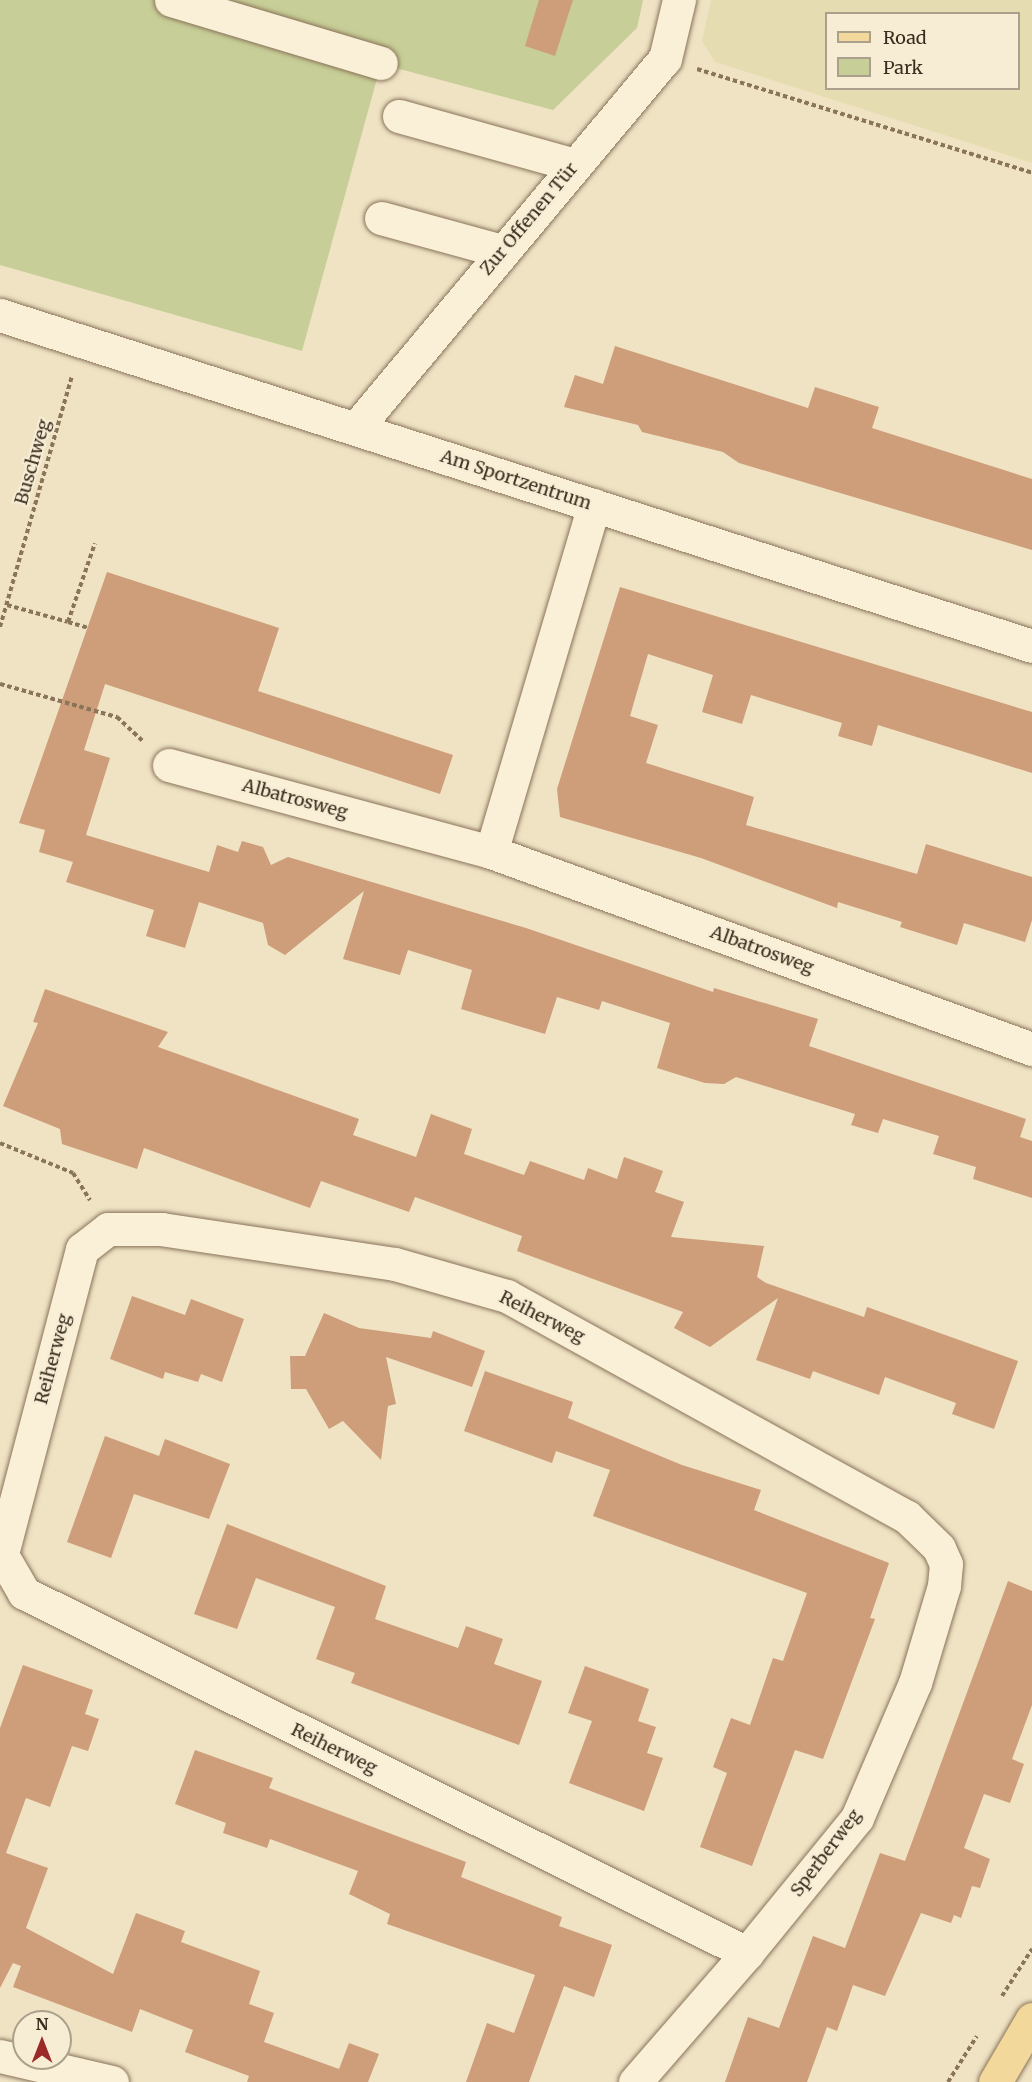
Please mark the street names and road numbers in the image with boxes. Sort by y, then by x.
street label: Zur Offenen Tür [476,158,582,280]
street label: Buschweg [10,417,56,507]
street label: Am Sportzentrum [438,445,594,515]
street label: Albatrosweg [240,775,350,823]
street label: Albatrosweg [707,921,817,979]
street label: Reiherweg [496,1286,588,1348]
street label: Reiherweg [31,1311,75,1407]
street label: Reiherweg [288,1719,380,1779]
street label: Sperberweg [786,1805,866,1901]

